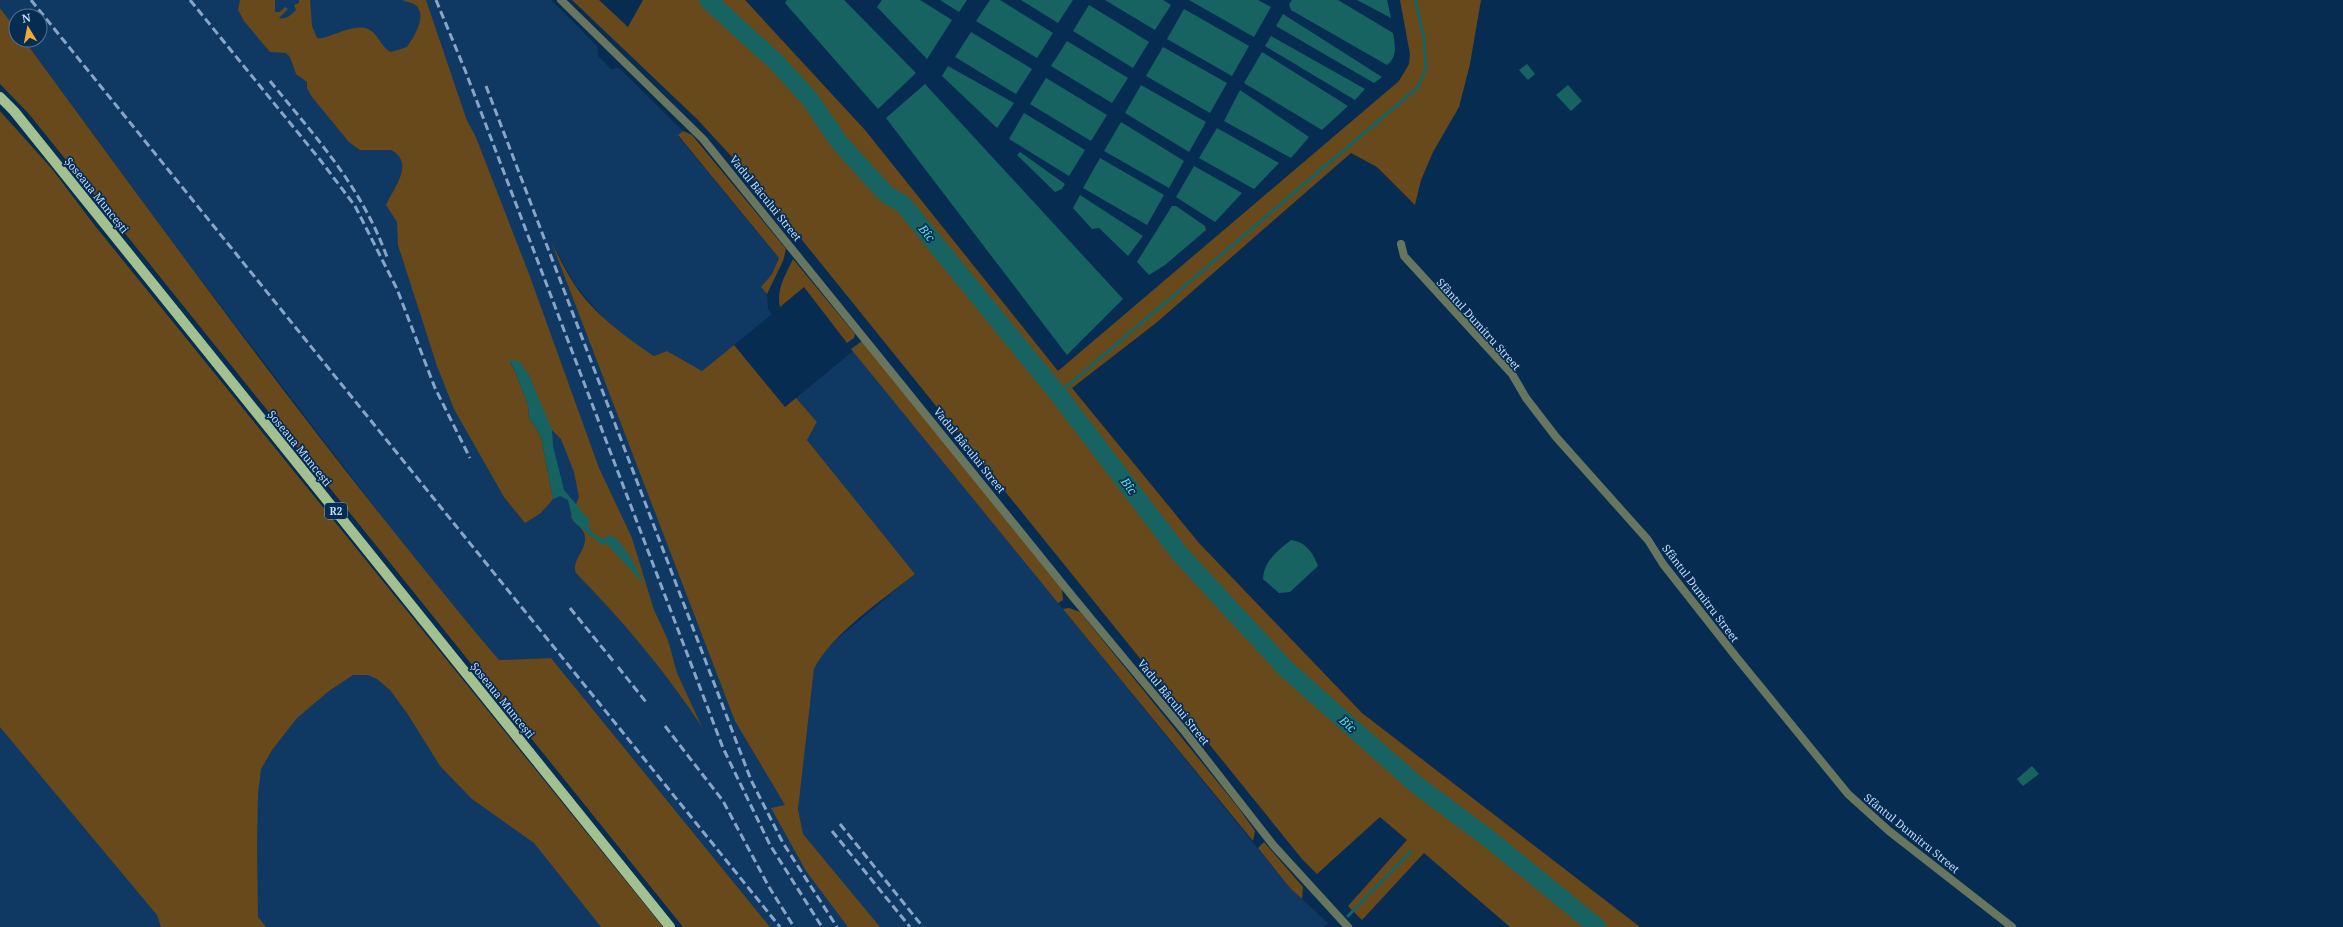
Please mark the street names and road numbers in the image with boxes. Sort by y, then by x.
street label: Vadul Bâcului Street [727,152,805,244]
street label: Șoseaua Muncești [62,154,133,236]
street label: Sfântul Dumitru Street [1434,275,1524,373]
street label: Vadul Bâcului Street [931,404,1009,496]
street label: Șoseaua Muncești [265,407,336,489]
road number: R2 [325,503,347,519]
street label: Sfântul Dumitru Street [1659,541,1743,645]
street label: Vadul Bâcului Street [1135,656,1213,748]
street label: Șoseaua Muncești [468,659,539,741]
street label: Sfântul Dumitru Street [1861,790,1963,876]

